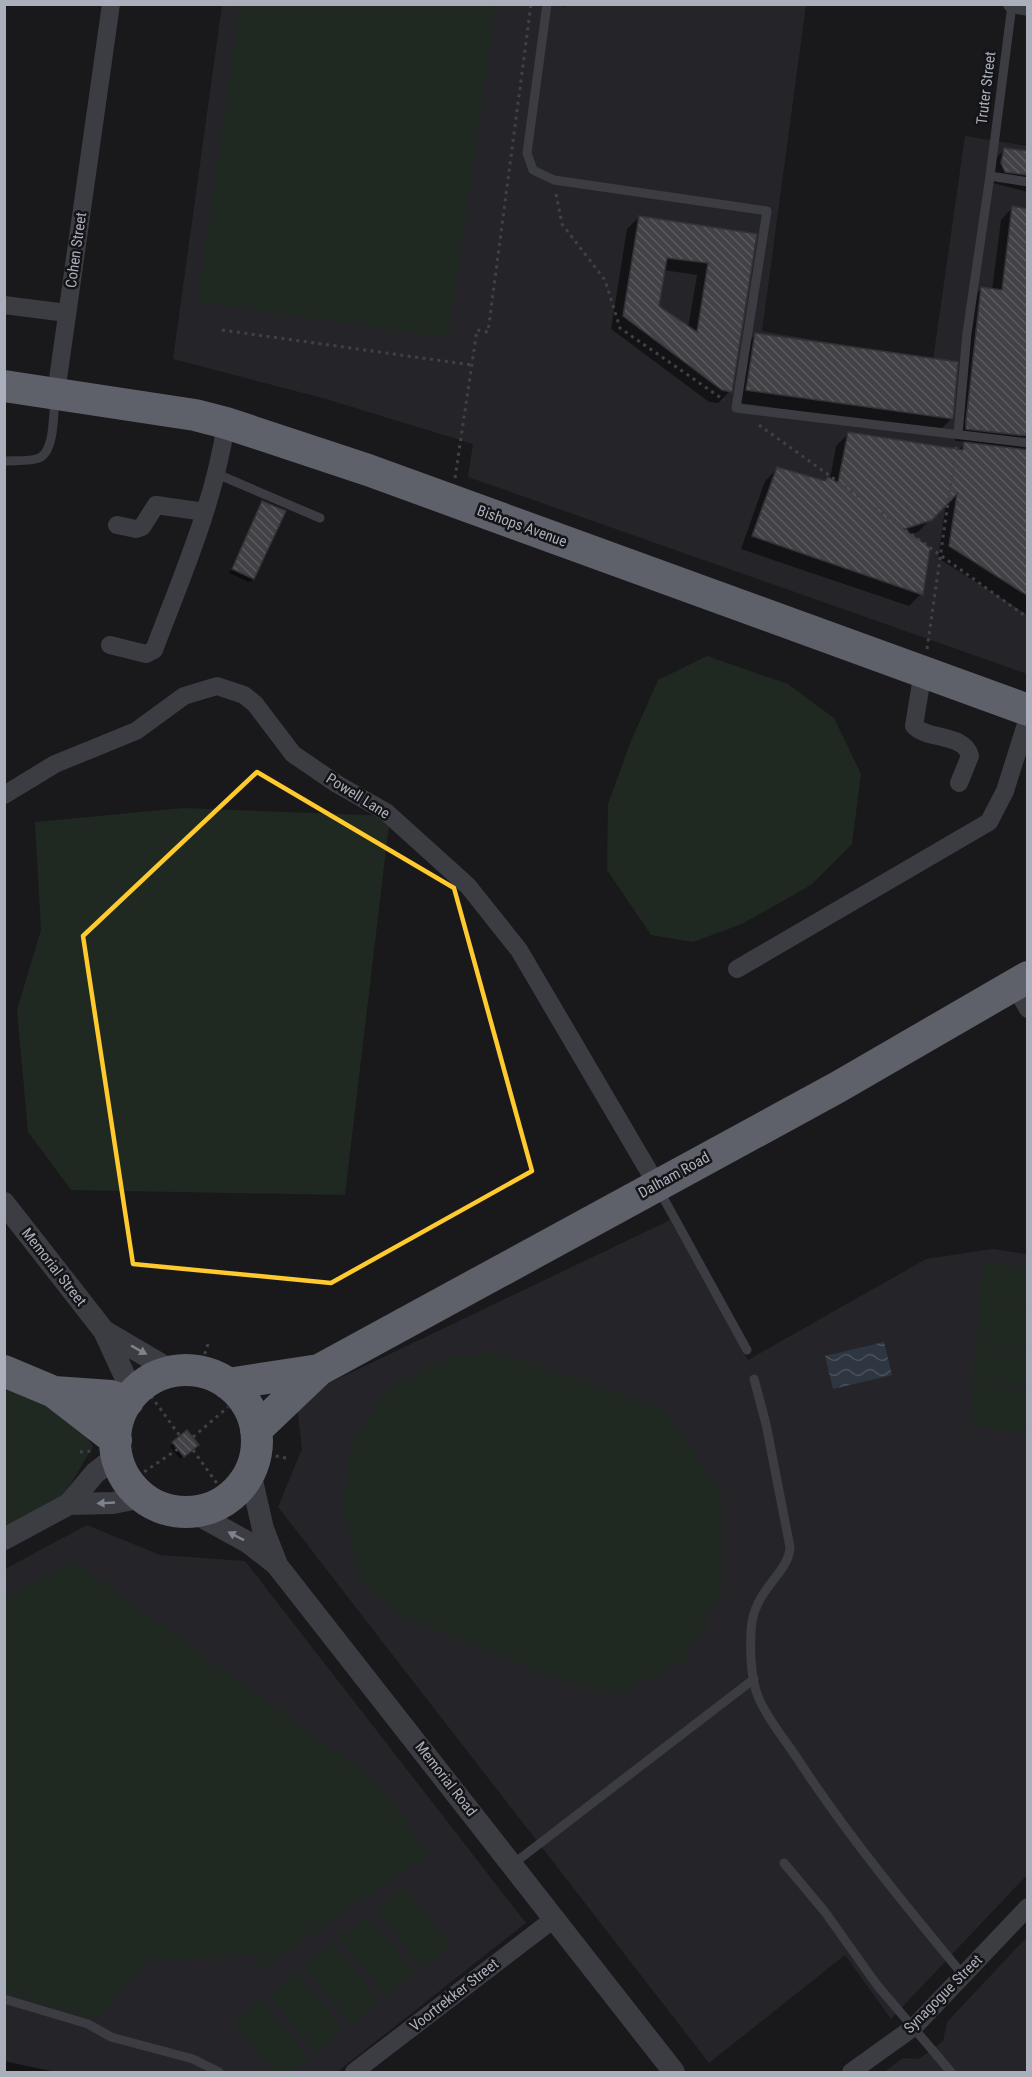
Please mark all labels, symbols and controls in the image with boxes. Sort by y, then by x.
street label: Truter Street [973,50,999,126]
street label: Cohen Street [62,211,90,289]
street label: Bishops Avenue [475,501,569,551]
street label: Powell Lane [323,769,393,823]
street label: Dalham Road [635,1148,713,1202]
street label: Memorial Street [18,1224,90,1310]
one-way arrow [131,1345,148,1355]
one-way arrow [96,1498,115,1507]
one-way arrow [227,1532,245,1542]
street label: Memorial Road [411,1738,481,1820]
street label: Synagogue Street [900,1951,986,2037]
street label: Voortrekker Street [406,1955,502,2035]

